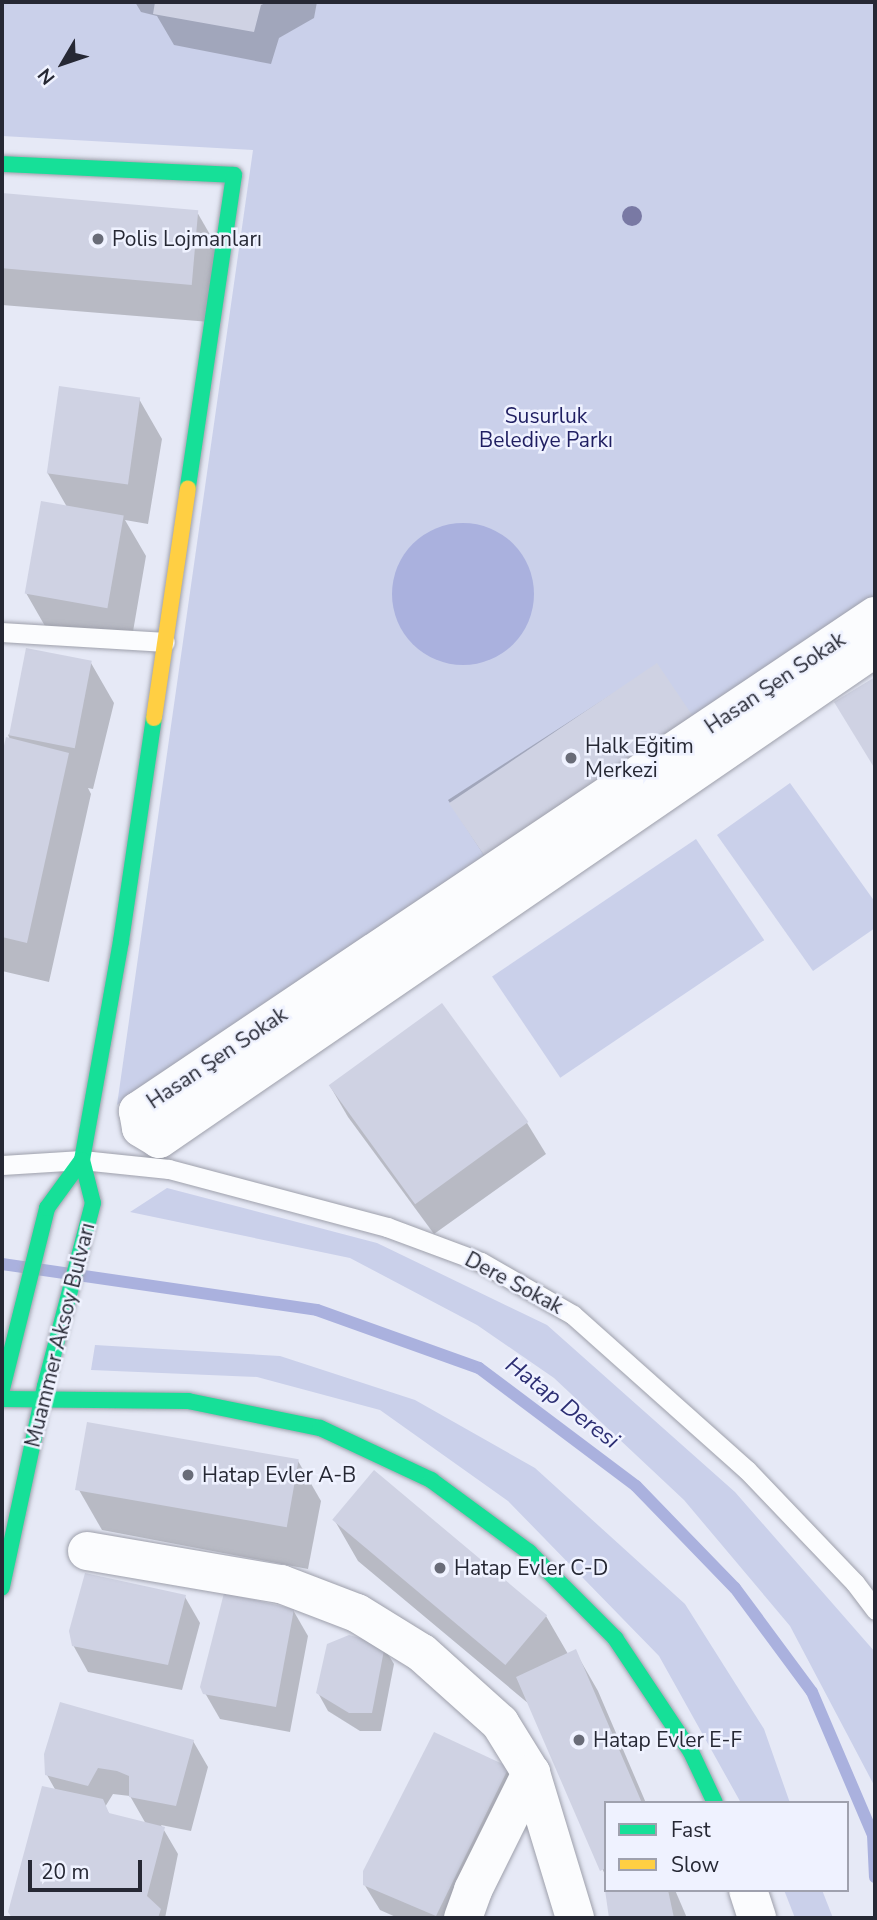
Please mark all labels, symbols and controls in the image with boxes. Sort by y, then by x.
north arrow [28,28,98,98]
text: N [32,63,61,90]
place label: Polis Lojmanları [112,226,262,252]
marker: Polis Lojmanları [90,231,106,247]
park label: Susurluk Belediye Parkı [479,403,613,453]
street label: Hasan Şen Sokak [700,627,850,739]
place label: Halk Eğitim Merkezi [585,733,694,783]
marker: Halk Eğitim Merkezi [563,750,579,766]
street label: Hasan Şen Sokak [142,1002,292,1114]
street label: Muammer Aksoy Bulvarı [20,1220,100,1450]
street label: Dere Sokak [461,1247,567,1319]
water label: Hatap Deresi [500,1351,624,1455]
place label: Hatap Evler A-B [202,1462,356,1488]
marker: Hatap Evler A-B [180,1467,196,1483]
place label: Hatap Evler C-D [454,1555,608,1581]
marker: Hatap Evler C-D [432,1560,448,1576]
place label: Hatap Evler E-F [593,1727,742,1753]
marker: Hatap Evler E-F [571,1732,587,1748]
legend [604,1801,849,1892]
text: Fast [671,1816,711,1844]
scale bar [32,1846,145,1890]
text: Slow [671,1851,719,1879]
text: 20 m [41,1858,90,1886]

